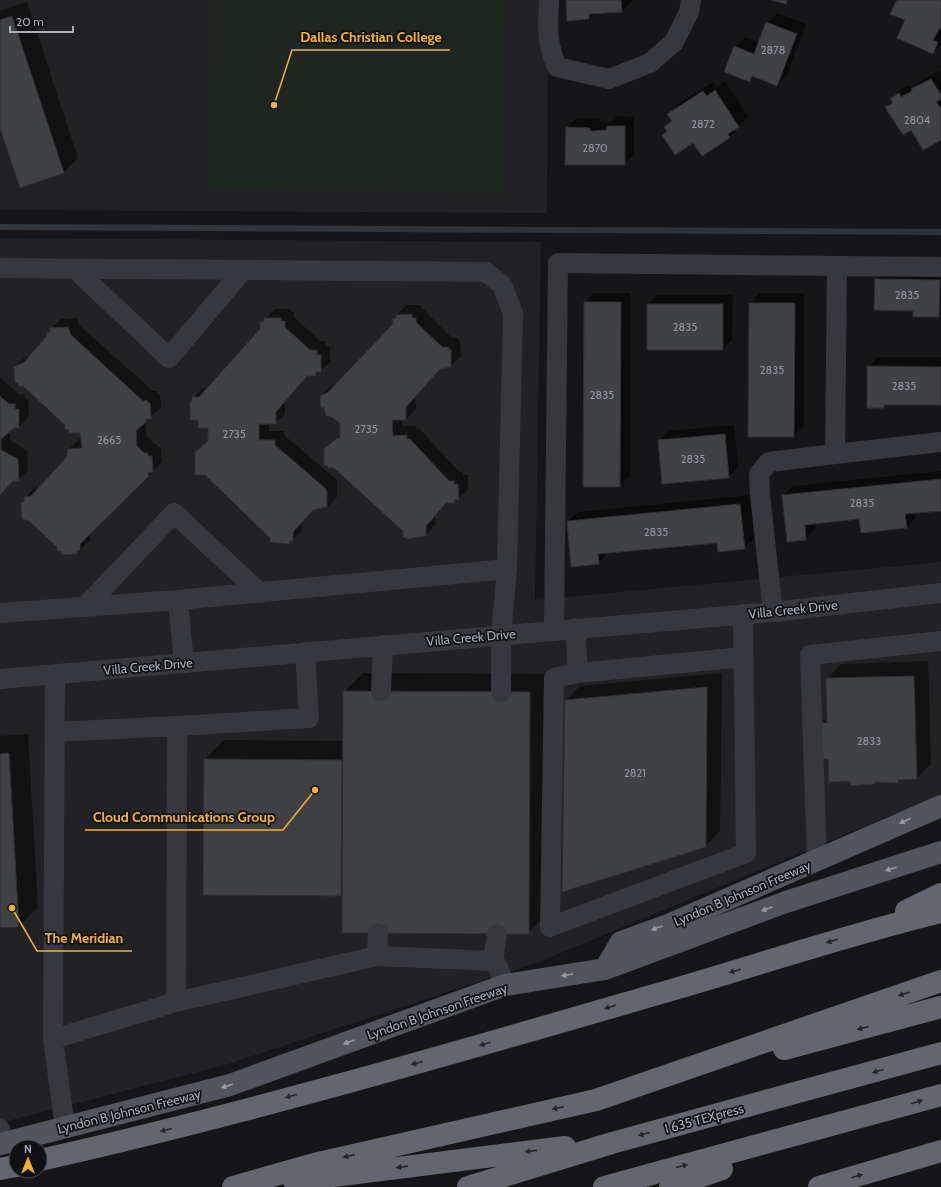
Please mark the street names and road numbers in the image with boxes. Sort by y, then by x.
street label: Villa Creek Drive [748,596,839,622]
street label: Villa Creek Drive [426,625,517,649]
street label: Villa Creek Drive [103,654,194,678]
street label: Lyndon B Johnson Freeway [671,857,813,929]
street label: Lyndon B Johnson Freeway [365,979,510,1043]
street label: Lyndon B Johnson Freeway [56,1085,203,1137]
street label: I 635 TEXpress [663,1100,746,1136]

